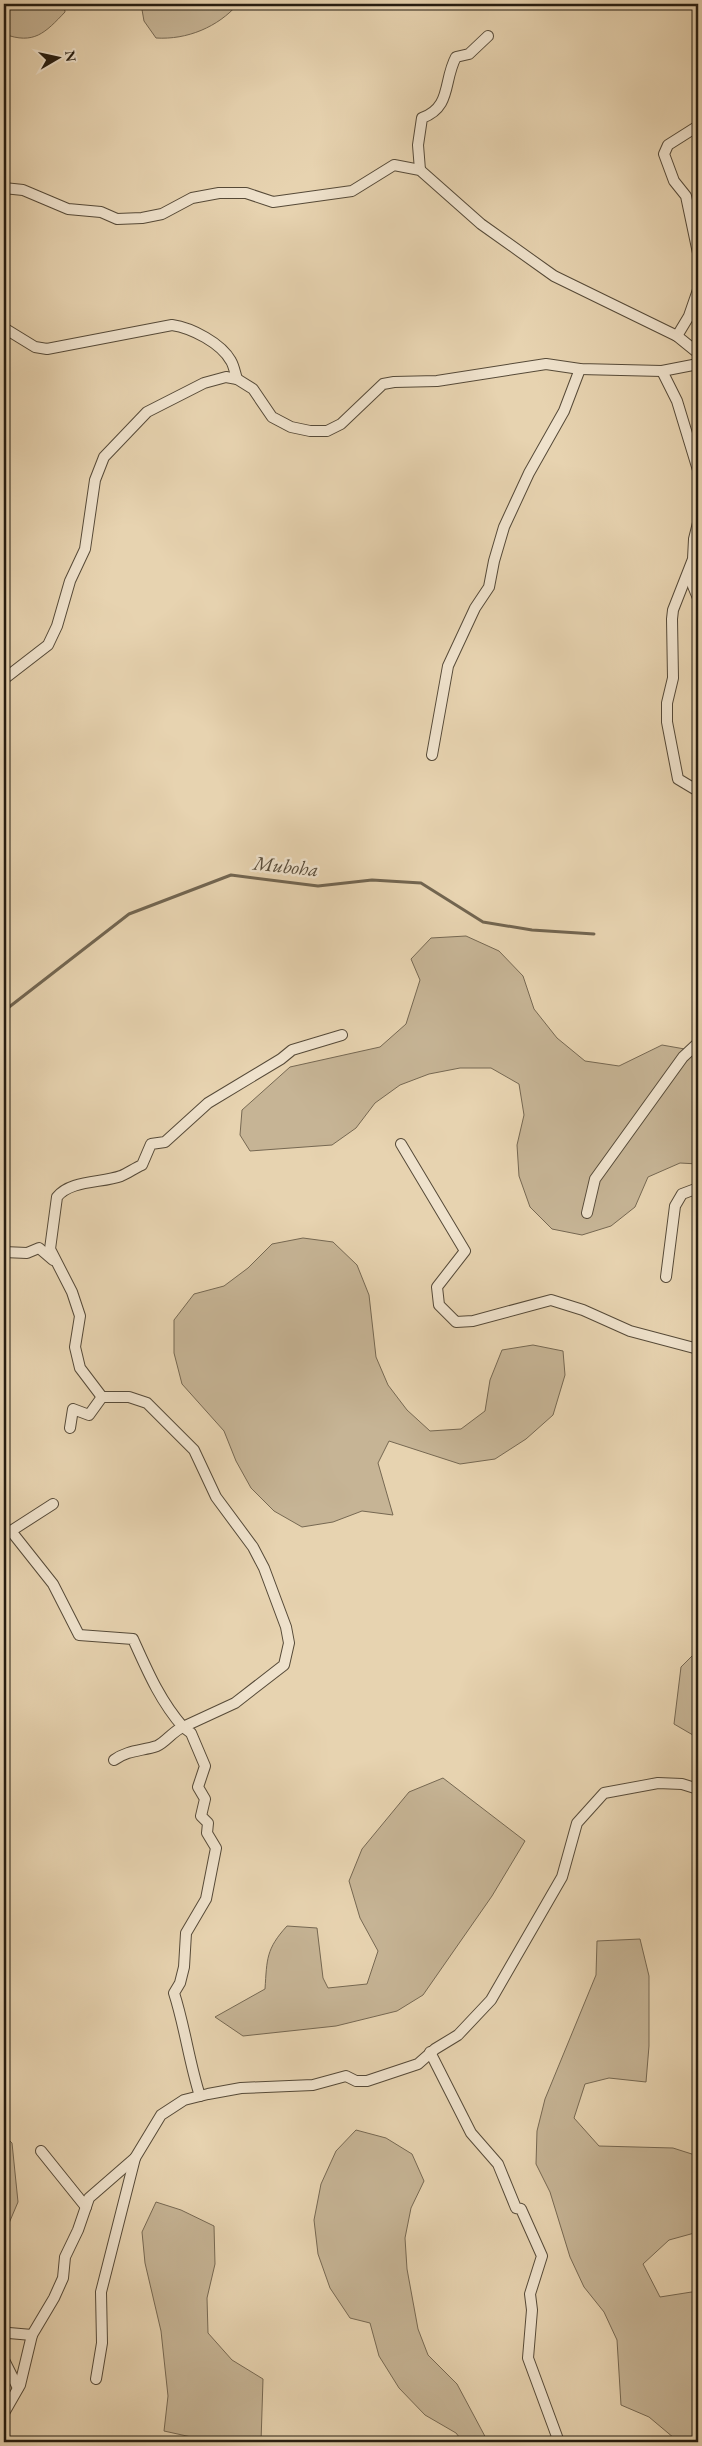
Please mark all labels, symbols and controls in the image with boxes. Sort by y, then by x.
north arrow [32,32,82,82]
text: N [61,49,81,64]
water label: Muboha [251,850,320,882]

